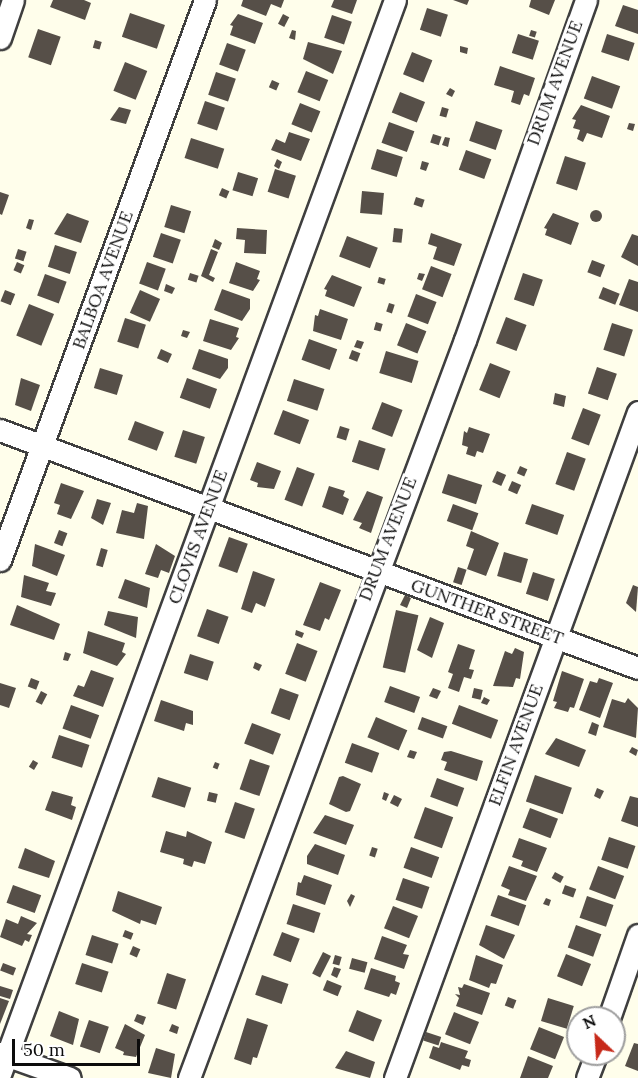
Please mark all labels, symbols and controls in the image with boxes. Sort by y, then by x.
street label: DRUM AVENUE [522,18,588,148]
street label: BALBOA AVENUE [68,208,138,352]
street label: CLOVIS AVENUE [164,467,232,607]
street label: DRUM AVENUE [354,474,422,604]
street label: GUNTHER STREET [408,574,566,650]
street label: ELFIN AVENUE [484,681,548,809]
north arrow [566,1006,626,1066]
text: N [579,1010,599,1033]
scale bar [15,1027,142,1065]
text: 50 m [23,1038,65,1061]

